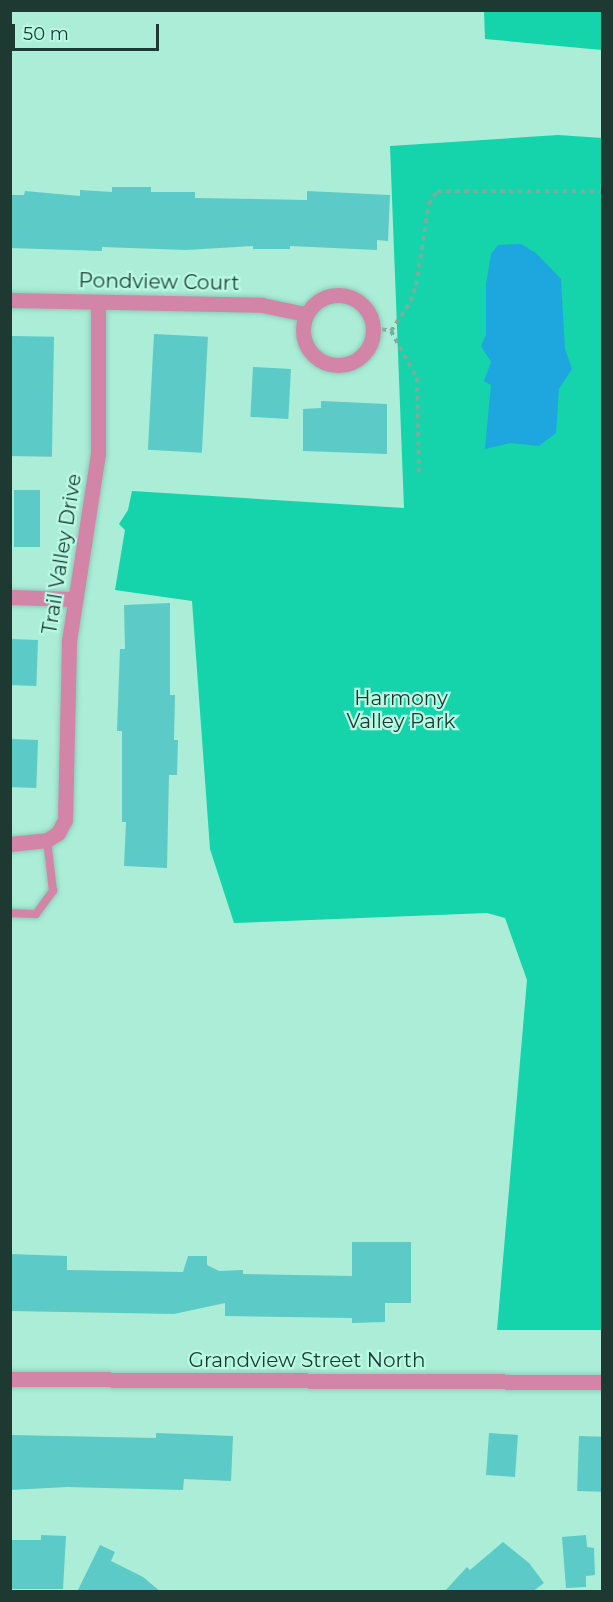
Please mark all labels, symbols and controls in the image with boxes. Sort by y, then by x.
scale bar [15,12,162,50]
text: 50 m [23,23,69,45]
street label: Pondview Court [78,269,240,295]
street label: Trail Valley Drive [37,472,87,636]
park label: Harmony Valley Park [346,687,456,734]
street label: Grandview Street North [189,1348,425,1372]

